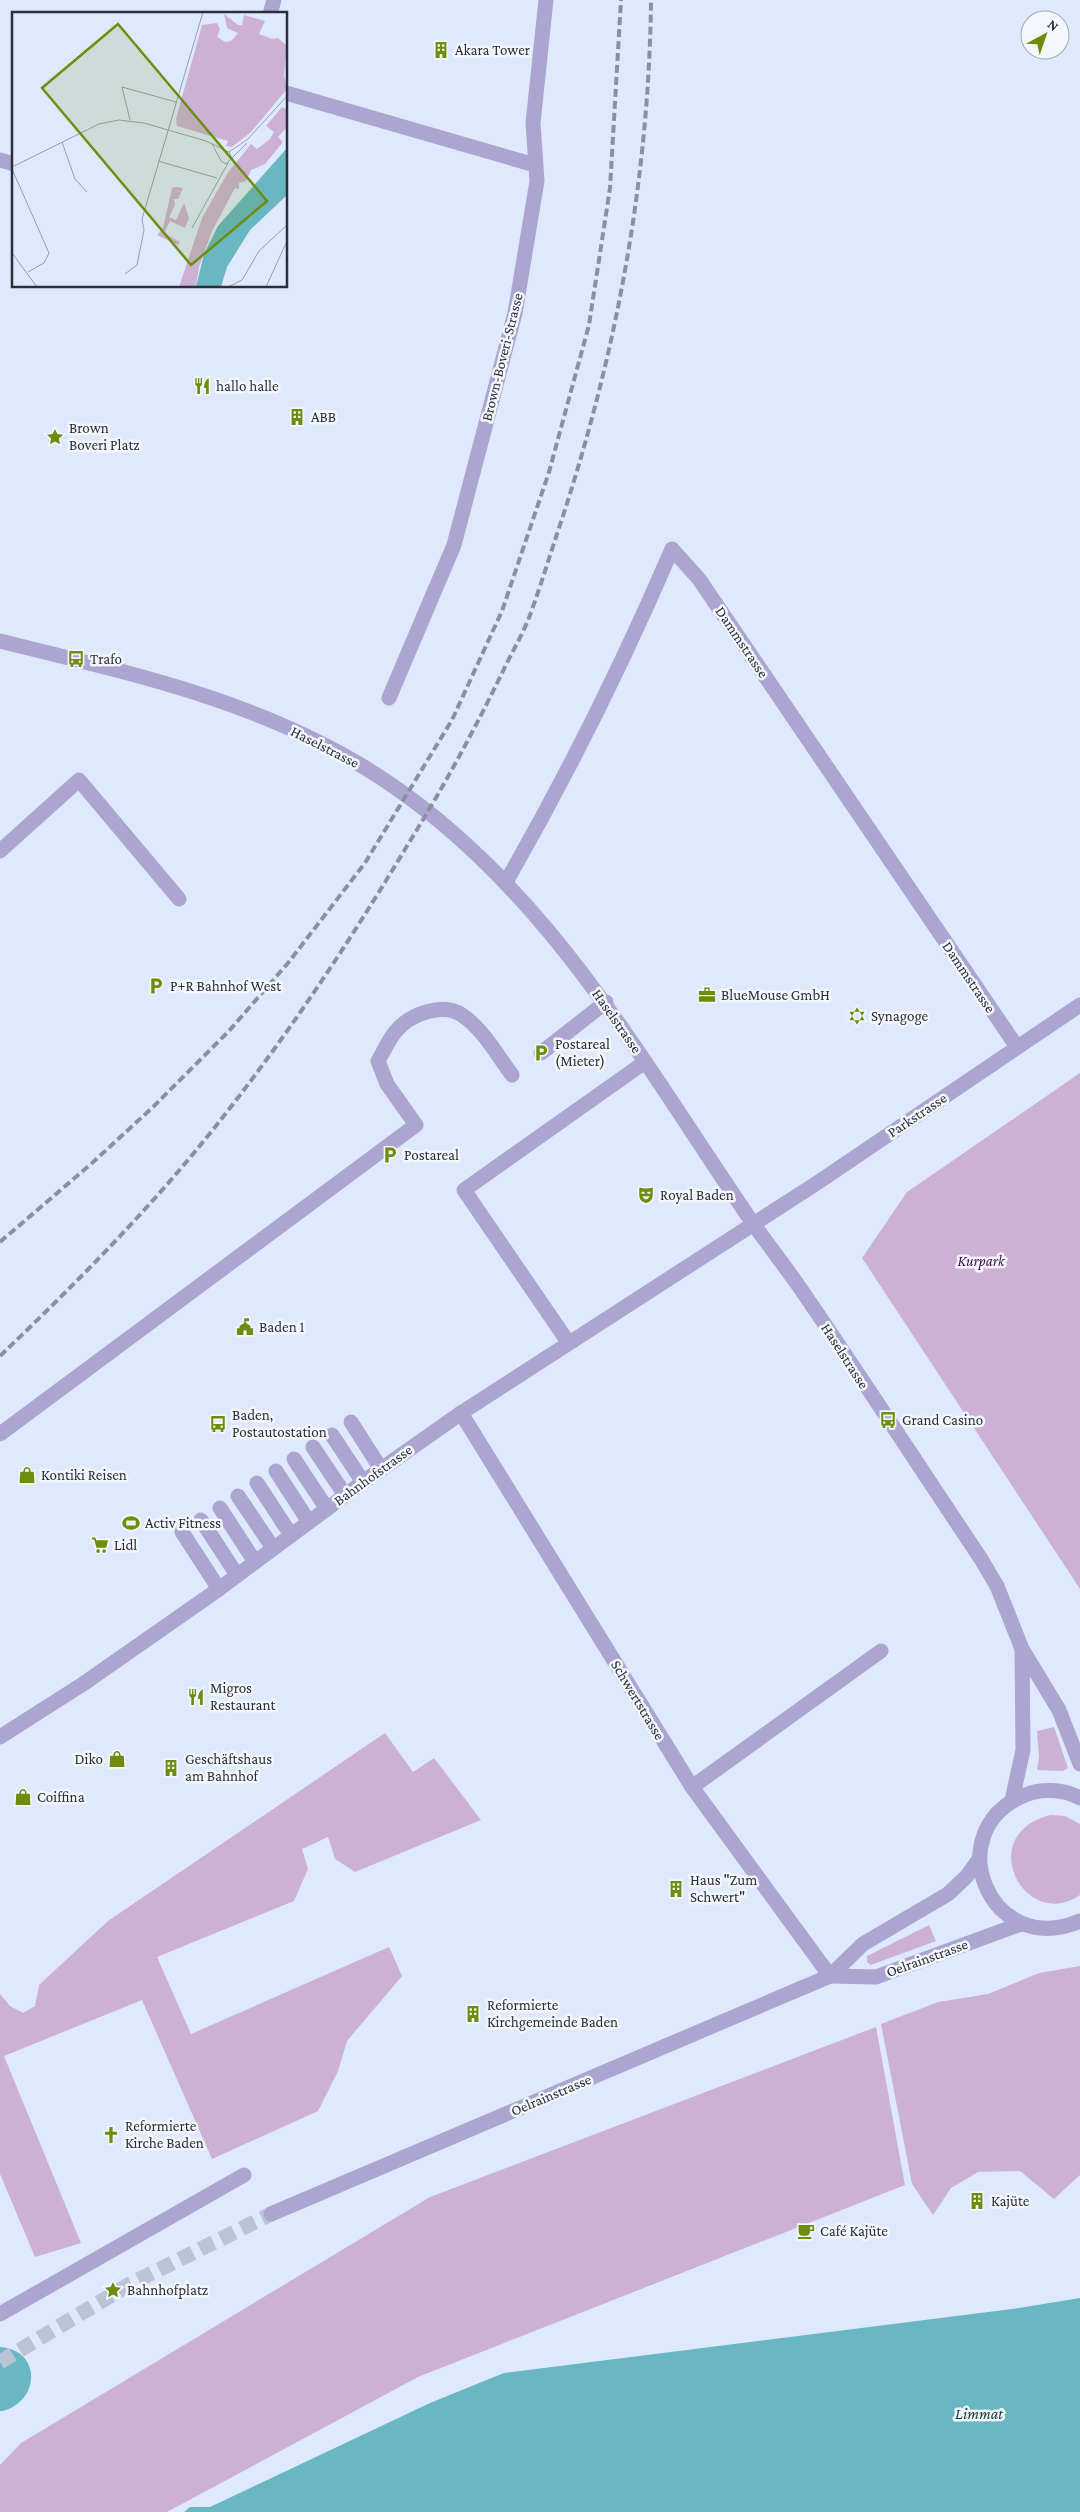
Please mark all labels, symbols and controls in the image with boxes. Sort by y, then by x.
north arrow [1020,10,1070,60]
inset map [12,12,288,288]
text: N [1045,16,1063,35]
building icon: Akara Tower [431,40,451,60]
place label: Akara Tower [455,42,531,58]
street label: Brown-Boveri-Strasse [478,291,526,423]
restaurant icon: hallo halle [192,376,212,396]
place label: hallo halle [216,378,279,394]
building icon: ABB [287,407,307,427]
place label: ABB [311,409,336,425]
place label: Brown Boveri Platz [69,420,140,453]
place icon: Brown Boveri Platz [45,427,65,447]
street label: Dammstrasse [712,603,772,681]
bus stop icon: Trafo [66,649,86,669]
place label: Trafo [90,651,122,667]
street label: Haselstrasse [288,723,362,771]
street label: Dammstrasse [939,938,999,1016]
parking icon: P+R Bahnhof West [146,976,166,996]
place label: P+R Bahnhof West [170,978,282,994]
office icon: BlueMouse GmbH [697,985,717,1005]
street label: Haselstrasse [589,986,645,1056]
place label: BlueMouse GmbH [721,987,830,1003]
synagogue icon: Synagoge [847,1006,867,1026]
place label: Synagoge [871,1008,929,1025]
place label: Postareal (Mieter) [555,1036,610,1070]
parking icon: Postareal (Mieter) [531,1043,551,1063]
street label: Parkstrasse [884,1089,950,1141]
parking icon: Postareal [380,1145,400,1165]
place label: Postareal [404,1147,459,1163]
theatre icon: Royal Baden [636,1185,656,1205]
place label: Royal Baden [660,1187,734,1204]
park label: Kurpark [957,1253,1006,1270]
public building icon: Baden 1 [235,1317,255,1337]
place label: Baden 1 [259,1319,305,1335]
street label: Haselstrasse [818,1320,872,1392]
place label: Baden, Postautostation [232,1407,327,1440]
bus stop icon: Grand Casino [878,1410,898,1430]
place label: Grand Casino [902,1412,983,1428]
bus stop icon: Baden, Postautostation [208,1414,228,1434]
street label: Bahnhofstrasse [331,1441,415,1509]
shop icon: Kontiki Reisen [17,1465,37,1485]
place label: Kontiki Reisen [41,1467,127,1483]
sports icon: Activ Fitness [121,1513,141,1533]
place label: Activ Fitness [145,1515,221,1531]
supermarket icon: Lidl [90,1535,110,1555]
place label: Lidl [114,1537,137,1553]
street label: Schwertstrasse [608,1657,668,1743]
place label: Migros Restaurant [210,1680,276,1713]
restaurant icon: Migros Restaurant [186,1687,206,1707]
shop icon: Diko [107,1749,127,1769]
place label: Diko [75,1751,103,1767]
place label: Geschäftshaus am Bahnhof [185,1751,272,1784]
building icon: Geschäftshaus am Bahnhof [161,1758,181,1778]
shop icon: Coiffina [13,1787,33,1807]
place label: Coiffina [37,1789,85,1805]
place label: Haus "Zum Schwert" [690,1872,757,1905]
building icon: Haus "Zum Schwert" [666,1879,686,1899]
street label: Oelrainstrasse [884,1936,970,1980]
place label: Reformierte Kirchgemeinde Baden [487,1997,618,2031]
building icon: Reformierte Kirchgemeinde Baden [463,2004,483,2024]
street label: Oelrainstrasse [508,2071,594,2119]
place label: Reformierte Kirche Baden [125,2118,204,2151]
church icon: Reformierte Kirche Baden [101,2125,121,2145]
building icon: Kajüte [967,2191,987,2211]
place label: Kajüte [991,2193,1030,2210]
cafe icon: Café Kajüte [796,2221,816,2241]
place label: Café Kajüte [820,2223,888,2240]
place icon: Bahnhofplatz [103,2280,123,2300]
place label: Bahnhofplatz [127,2282,208,2299]
water label: Limmat [955,2405,1003,2422]

